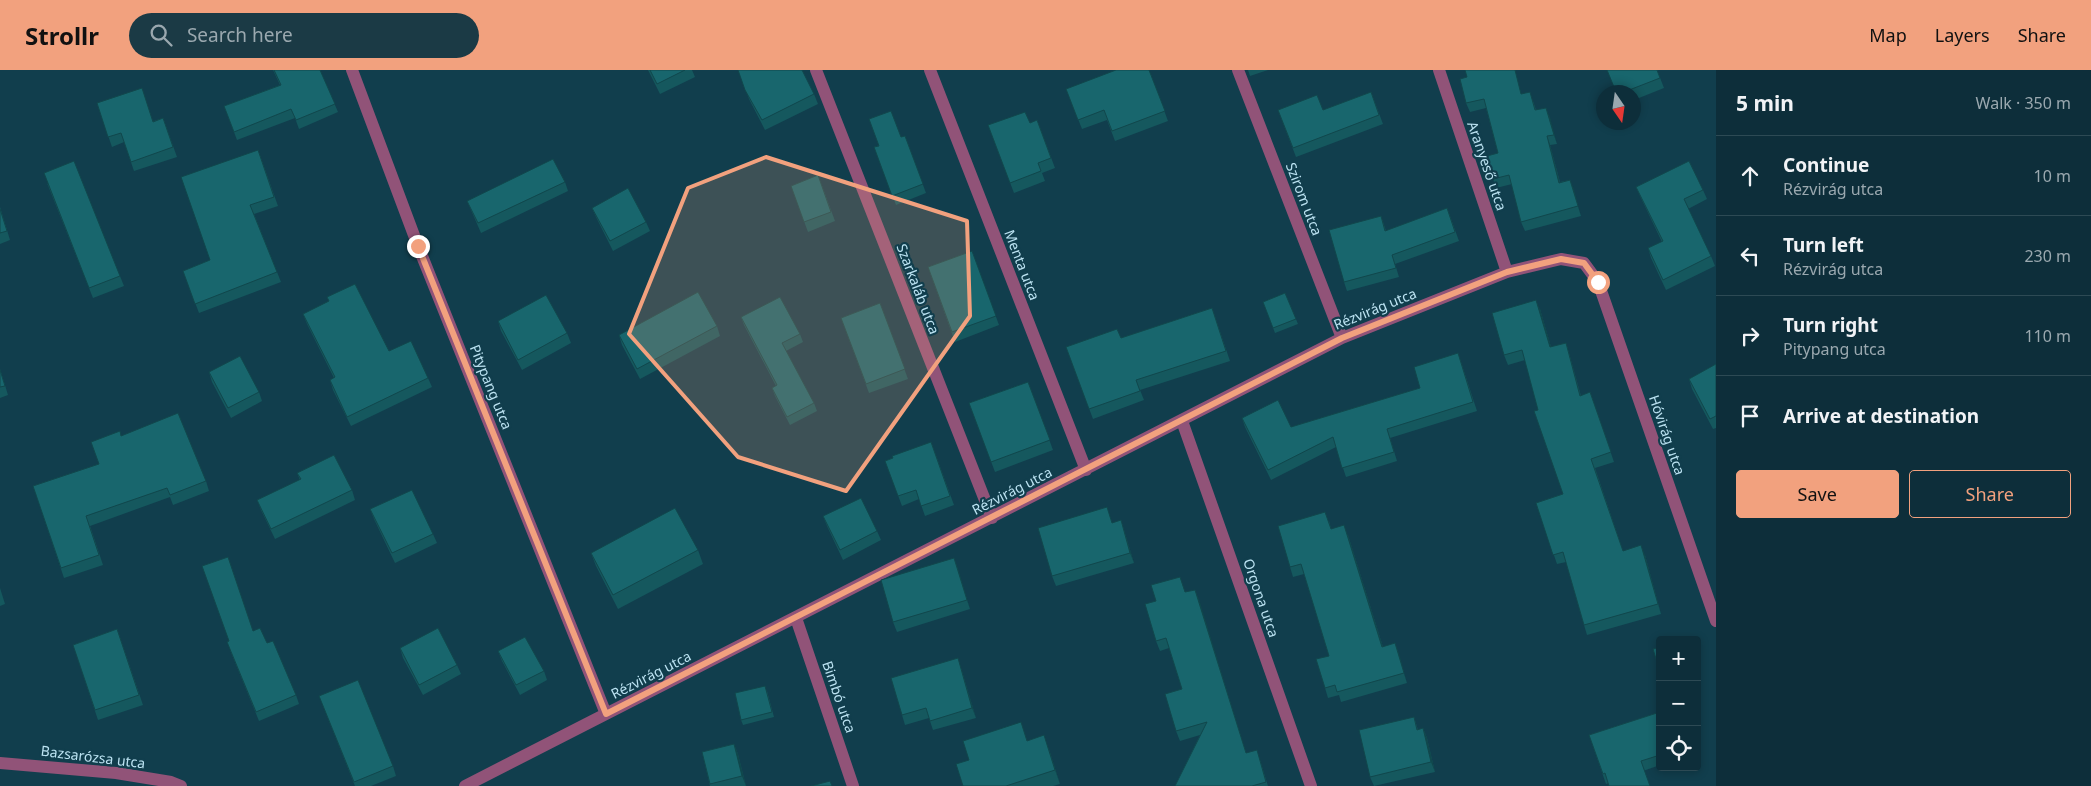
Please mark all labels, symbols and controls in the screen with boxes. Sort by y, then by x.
search box [129,13,479,58]
text: Strollr [25,19,99,52]
icon: search [147,21,175,49]
text: Search here [187,22,293,48]
text: Map [1869,23,1907,47]
text: Layers [1935,23,1990,47]
text: Share [2018,23,2066,47]
north arrow [1596,85,1641,130]
text: 5 min [1736,89,1794,117]
text: Walk · 350 m [1976,92,2071,114]
street label: Aranyeső utca [1463,119,1512,213]
text: Continue [1783,152,1869,178]
street label: Szirom utca [1282,160,1327,238]
icon: ahead [1736,162,1764,190]
text: 10 m [2034,165,2071,187]
text: Rézvirág utca [1783,178,1883,200]
street label: Menta utca [1000,227,1045,303]
text: Turn left [1783,232,1864,258]
route end [407,235,430,258]
street label: Szarkaláb utca [893,241,944,337]
icon: left [1736,242,1764,270]
text: 230 m [2024,245,2071,267]
text: Rézvirág utca [1783,258,1883,280]
route start [1587,271,1610,294]
street label: Rézvirág utca [1331,283,1419,334]
text: Turn right [1783,312,1878,338]
icon: right [1736,322,1764,350]
text: 110 m [2024,325,2071,347]
text: Pitypang utca [1783,338,1886,360]
street label: Pitypang utca [466,342,517,432]
street label: Hóvirág utca [1645,392,1690,477]
icon: arrive [1736,402,1764,430]
text: Arrive at destination [1783,403,1979,429]
street label: Rézvirág utca [968,462,1055,519]
button: Save [1736,470,1899,518]
button: Share [1909,470,2071,518]
street label: Orgona utca [1239,556,1284,640]
map controls [1656,636,1701,771]
button: + [1656,636,1701,681]
street label: Rézvirág utca [607,646,694,703]
street label: Bimbó utca [818,658,861,735]
button: − [1656,681,1701,726]
button: locate [1656,726,1701,771]
street label: Bazsarózsa utca [40,741,146,772]

